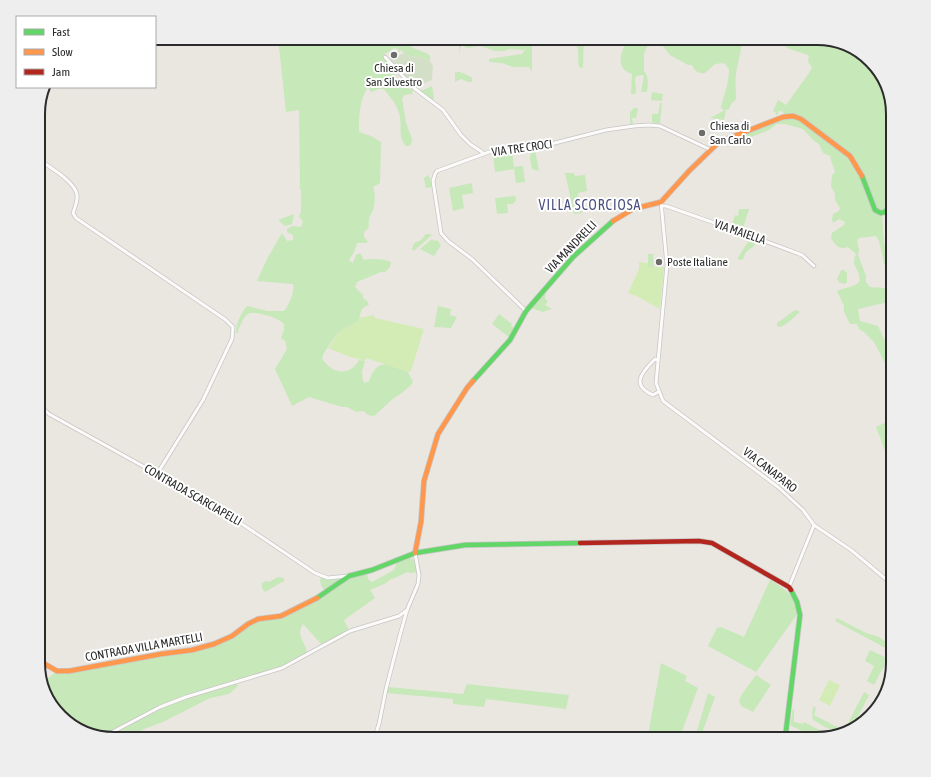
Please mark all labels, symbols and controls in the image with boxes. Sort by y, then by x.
legend [16,16,156,88]
text: Fast [52,25,70,39]
text: Slow [52,45,73,59]
marker: Chiesa di San Silvestro [389,50,399,60]
place label: Chiesa di San Silvestro [366,61,422,89]
text: Jam [52,65,70,79]
place label: Chiesa di San Carlo [710,119,752,147]
marker: Chiesa di San Carlo [697,128,707,138]
street label: VIA TRE CROCI [491,137,553,159]
district label: VILLA SCORCIOSA [539,197,641,213]
street label: VIA MAIELLA [712,217,768,247]
street label: VIA MANDRELLI [542,218,600,276]
place label: Poste Italiane [667,255,728,269]
marker: Poste Italiane [654,257,664,267]
street label: VIA CANAPARO [740,445,800,495]
street label: CONTRADA SCARCIAPELLI [142,461,244,529]
street label: CONTRADA VILLA MARTELLI [84,630,204,664]

